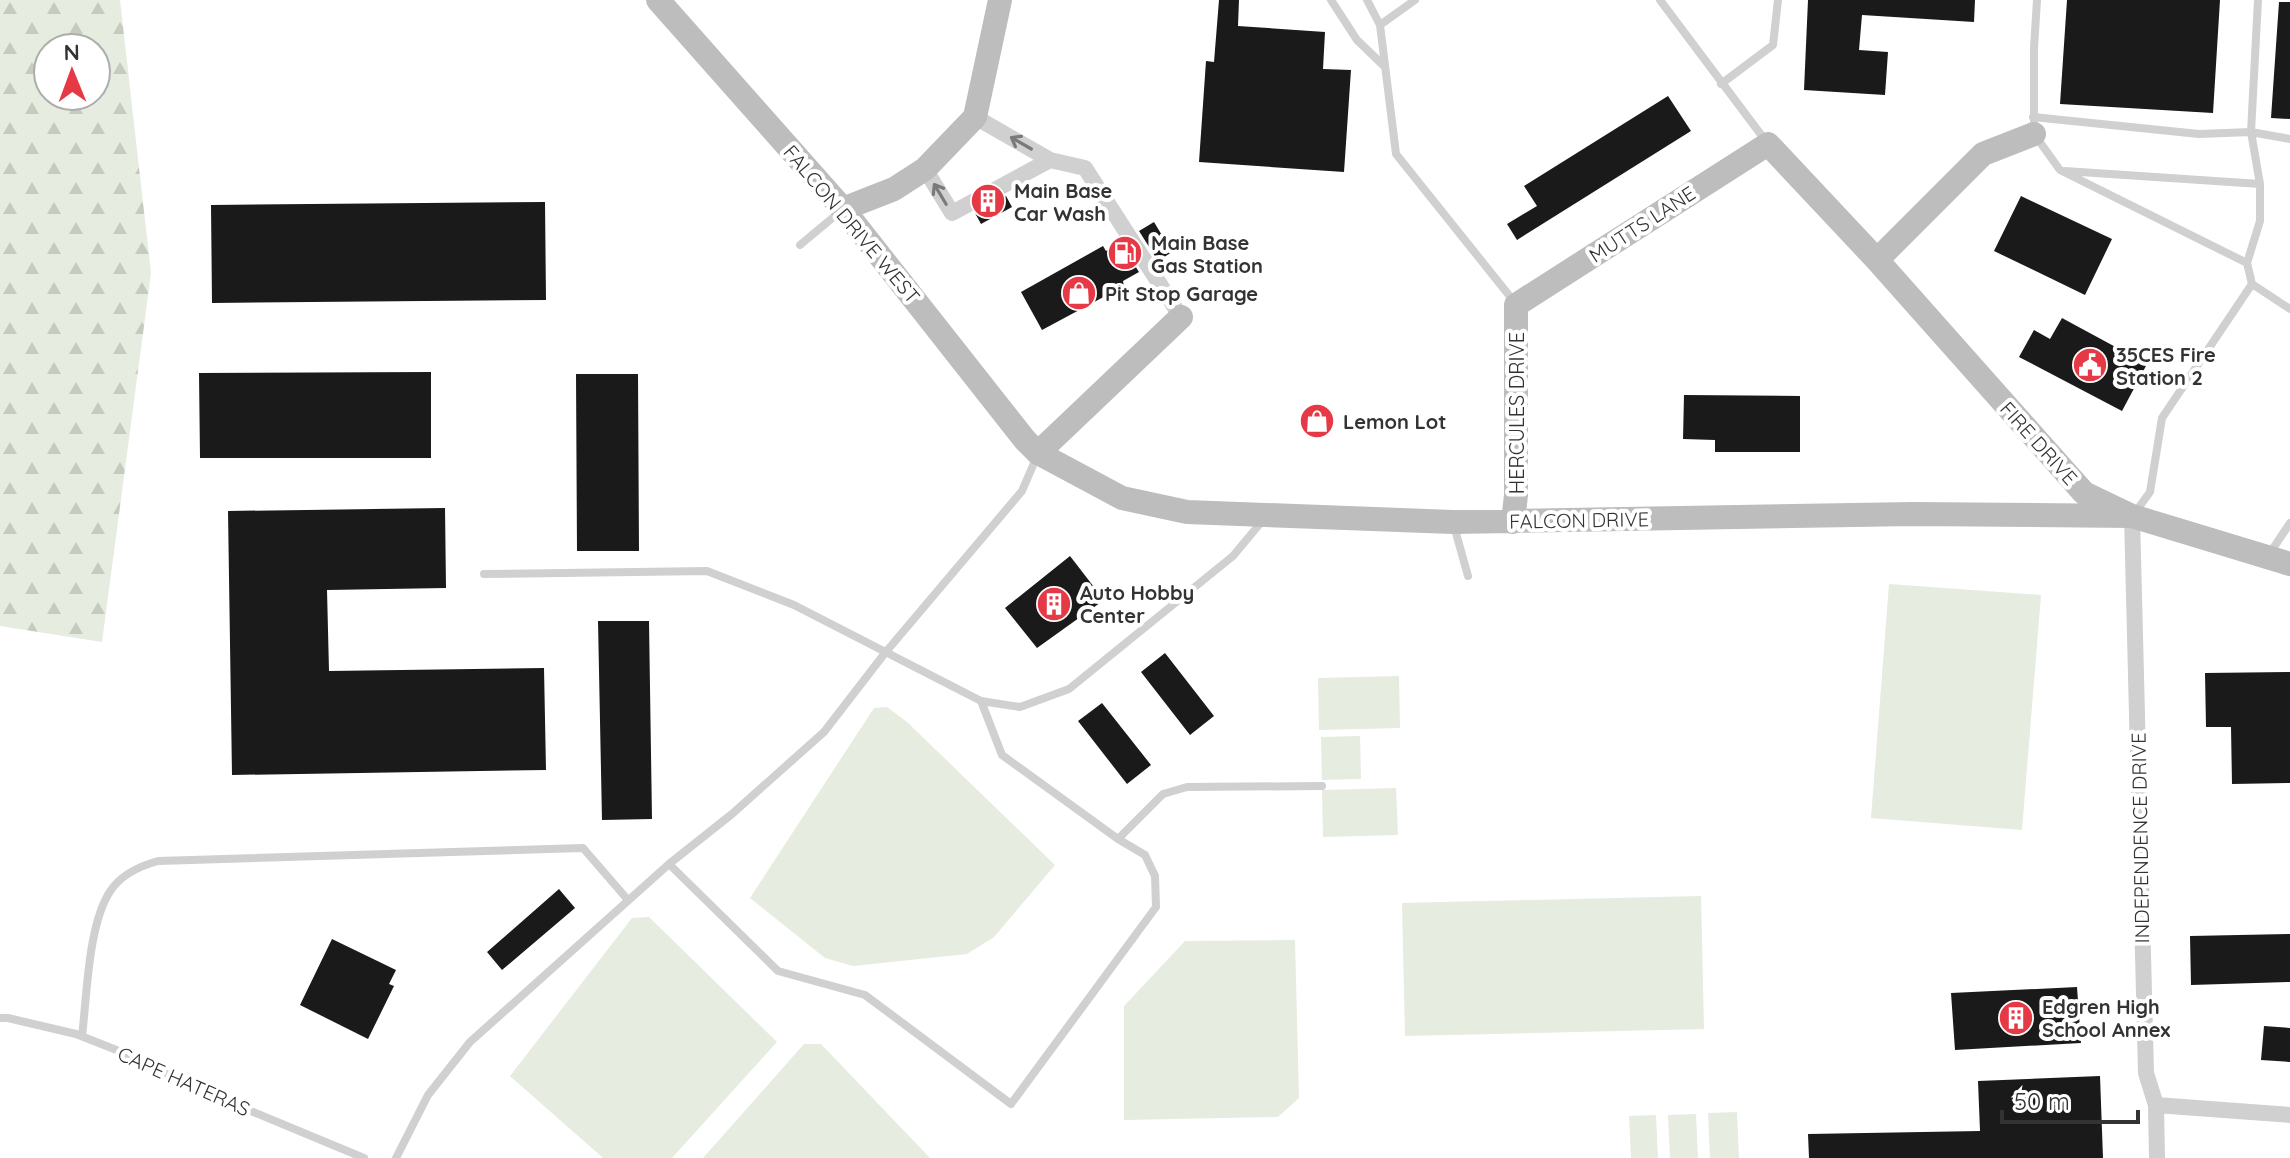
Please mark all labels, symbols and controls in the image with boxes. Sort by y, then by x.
north arrow [32,32,112,112]
text: N [63,38,80,66]
one-way arrow [1010,135,1033,151]
street label: FALCON DRIVE WEST [778,140,926,308]
place label: Main Base Car Wash [1014,178,1112,226]
street label: MUTTS LANE [1584,180,1700,268]
building icon: Main Base Car Wash [969,182,1007,220]
one-way arrow [932,183,948,206]
place label: Main Base Gas Station [1151,230,1263,278]
fuel station icon: Main Base Gas Station [1106,234,1144,272]
shop icon: Pit Stop Garage [1060,274,1098,312]
place label: Pit Stop Garage [1105,281,1258,306]
street label: HERCULES DRIVE [1504,332,1529,494]
place label: 35CES Fire Station 2 [2116,342,2216,390]
public building icon: 35CES Fire Station 2 [2071,346,2109,384]
street label: FIRE DRIVE [1995,396,2083,490]
shop icon: Lemon Lot [1298,402,1336,440]
place label: Lemon Lot [1343,409,1446,434]
street label: FALCON DRIVE [1509,506,1649,534]
place label: Auto Hobby Center [1080,580,1194,628]
building icon: Auto Hobby Center [1035,585,1073,623]
street label: INDEPENDENCE DRIVE [2126,732,2154,944]
place label: Edgren High School Annex [2042,994,2170,1042]
building icon: Edgren High School Annex [1997,999,2035,1037]
street label: CAPE HATERAS [114,1041,254,1121]
scale bar [2002,1074,2138,1124]
text: 50 m [2014,1086,2070,1116]

